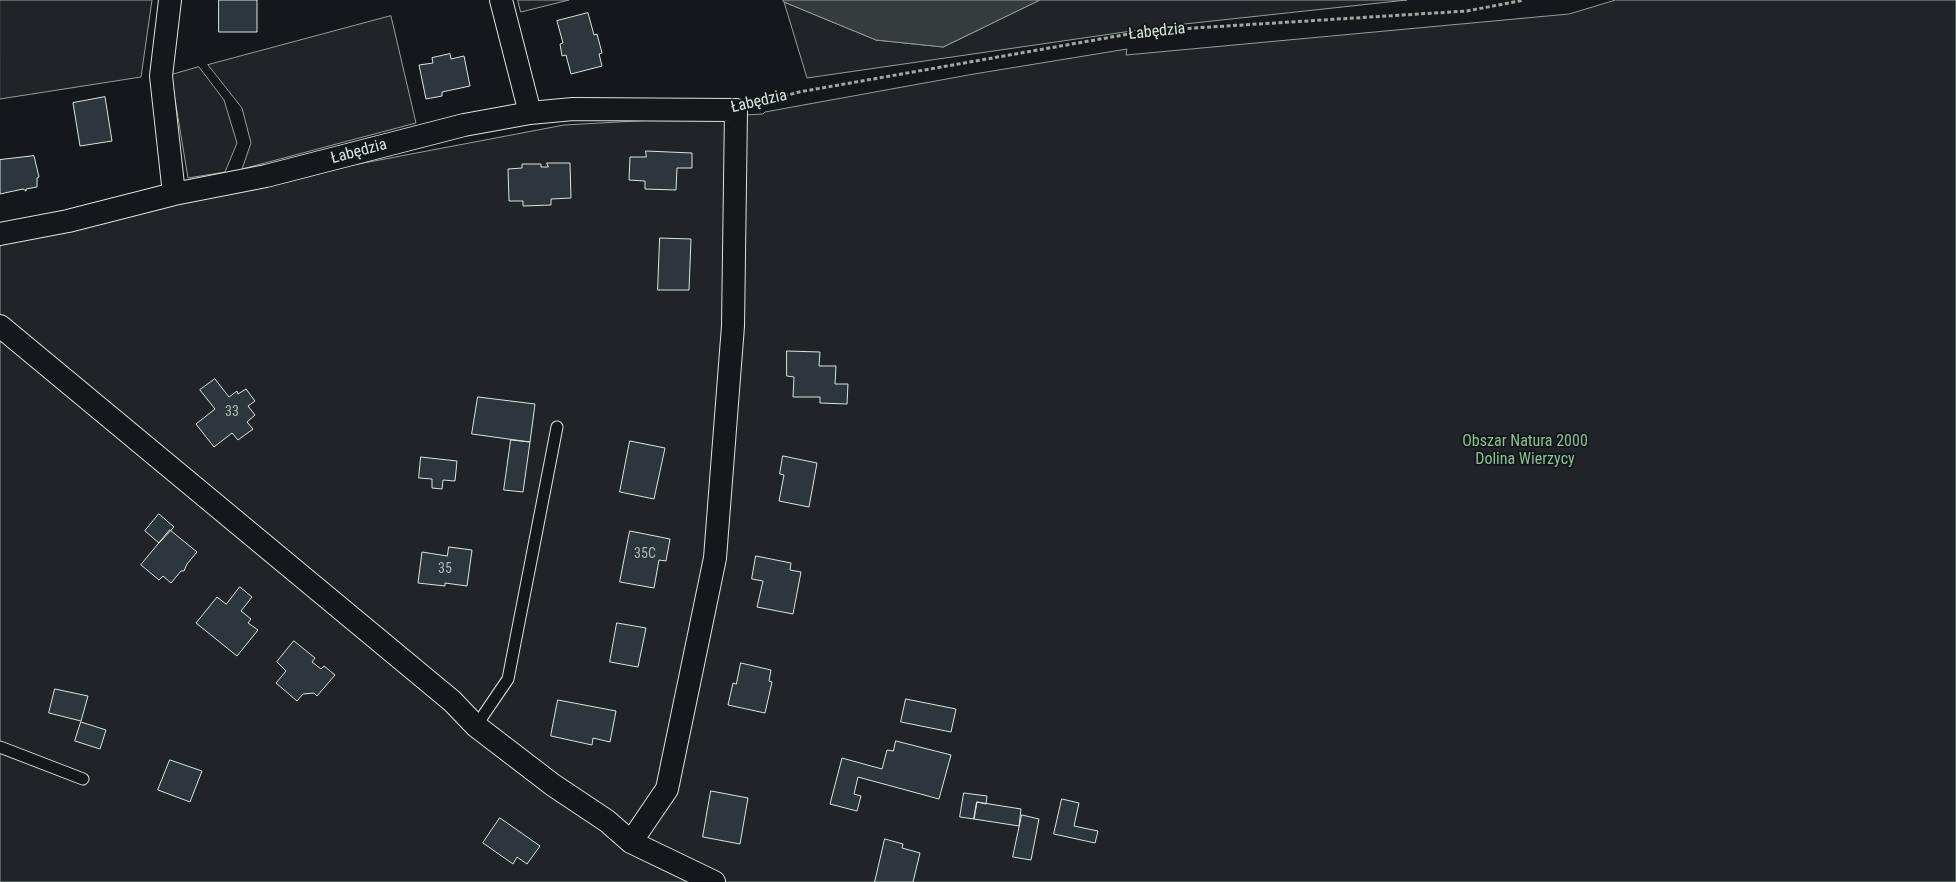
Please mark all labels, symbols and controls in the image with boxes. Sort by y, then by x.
street label: Łabędzia [1128,19,1186,45]
street label: Łabędzia [729,86,789,118]
street label: Łabędzia [329,135,389,169]
house number: 33 [225,404,239,420]
park label: Obszar Natura 2000 Dolina Wierzycy [1462,432,1588,470]
house number: 35C [634,546,656,562]
house number: 35 [438,561,452,577]

